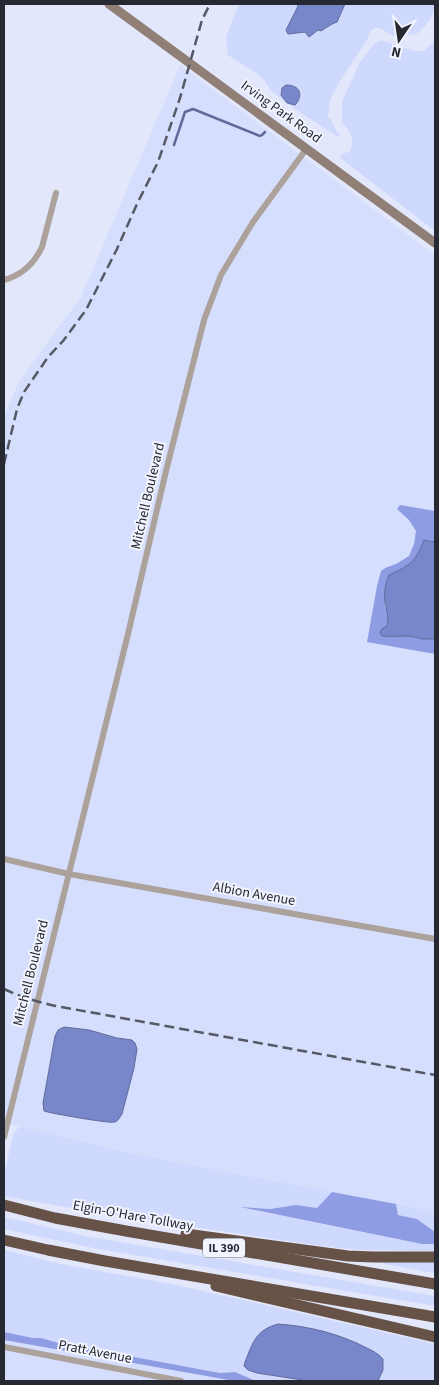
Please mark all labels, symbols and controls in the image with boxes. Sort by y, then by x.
north arrow [374,15,424,65]
text: N [390,41,403,62]
street label: Irving Park Road [237,76,325,148]
street label: Mitchell Boulevard [126,441,170,551]
street label: Albion Avenue [211,877,297,911]
street label: Mitchell Boulevard [8,918,54,1028]
street label: Elgin-O'Hare Tollway [71,1196,195,1236]
road number: IL 390 [203,1238,245,1258]
street label: Pratt Avenue [57,1335,133,1369]

